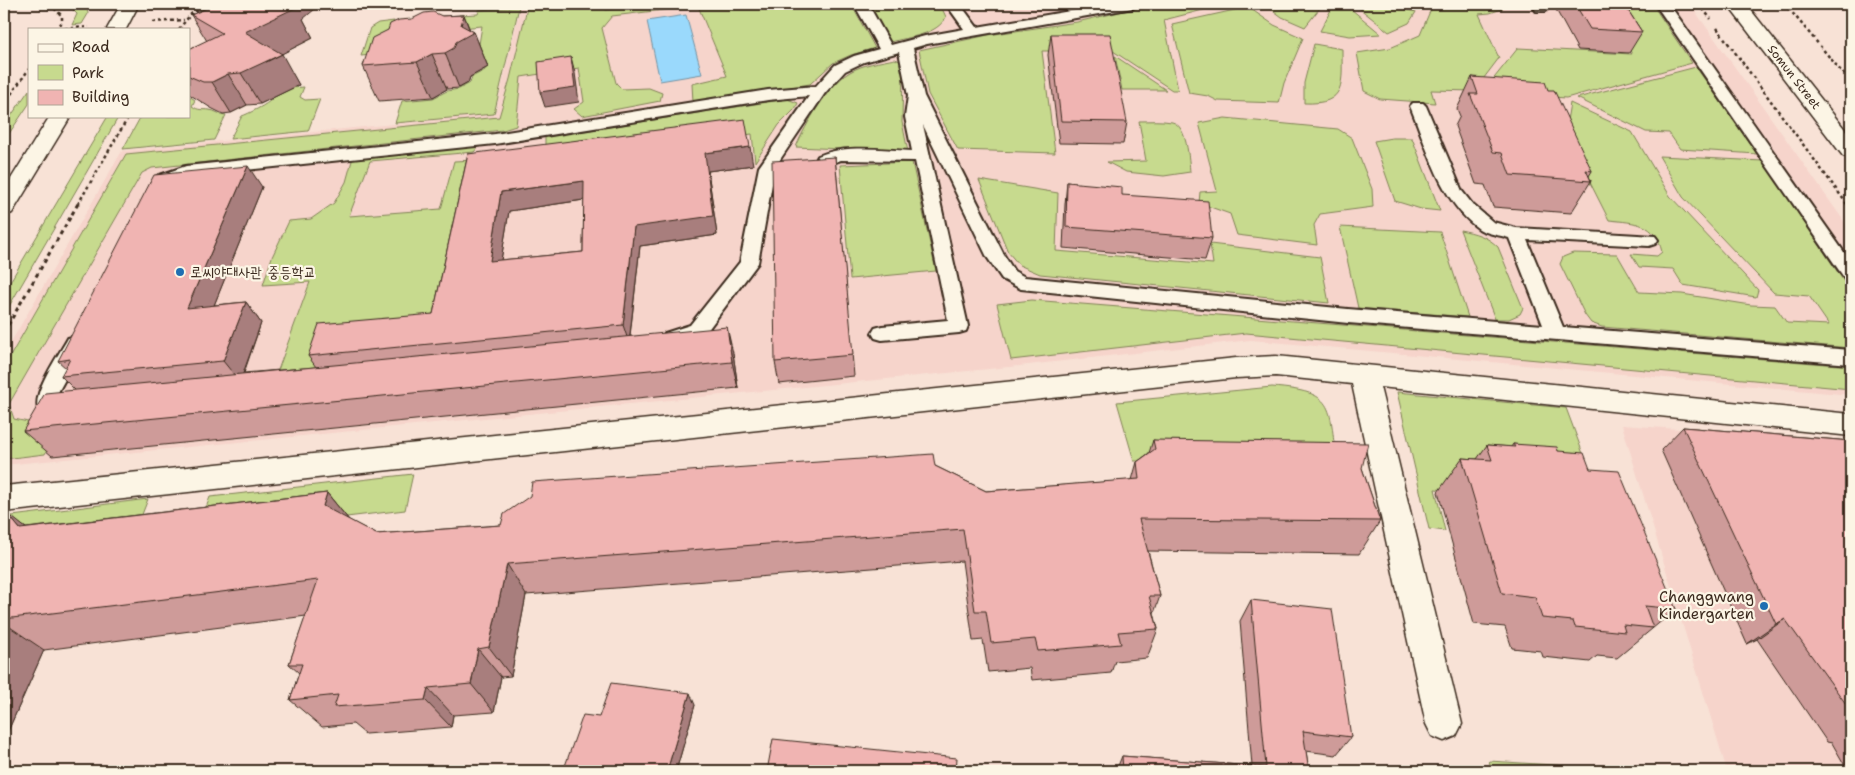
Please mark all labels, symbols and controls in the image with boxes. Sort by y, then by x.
legend [28,28,190,118]
text: Road [72,37,110,57]
street label: Somun Street [1764,42,1824,112]
text: Park [72,63,104,83]
text: Building [72,87,129,107]
place label: 로씨야대사관 중등학교 [190,262,316,282]
marker: 로씨야대사관 중등학교 [174,266,186,278]
place label: Changgwang Kindergarten [1659,587,1754,624]
marker: Changgwang Kindergarten [1758,600,1770,612]

